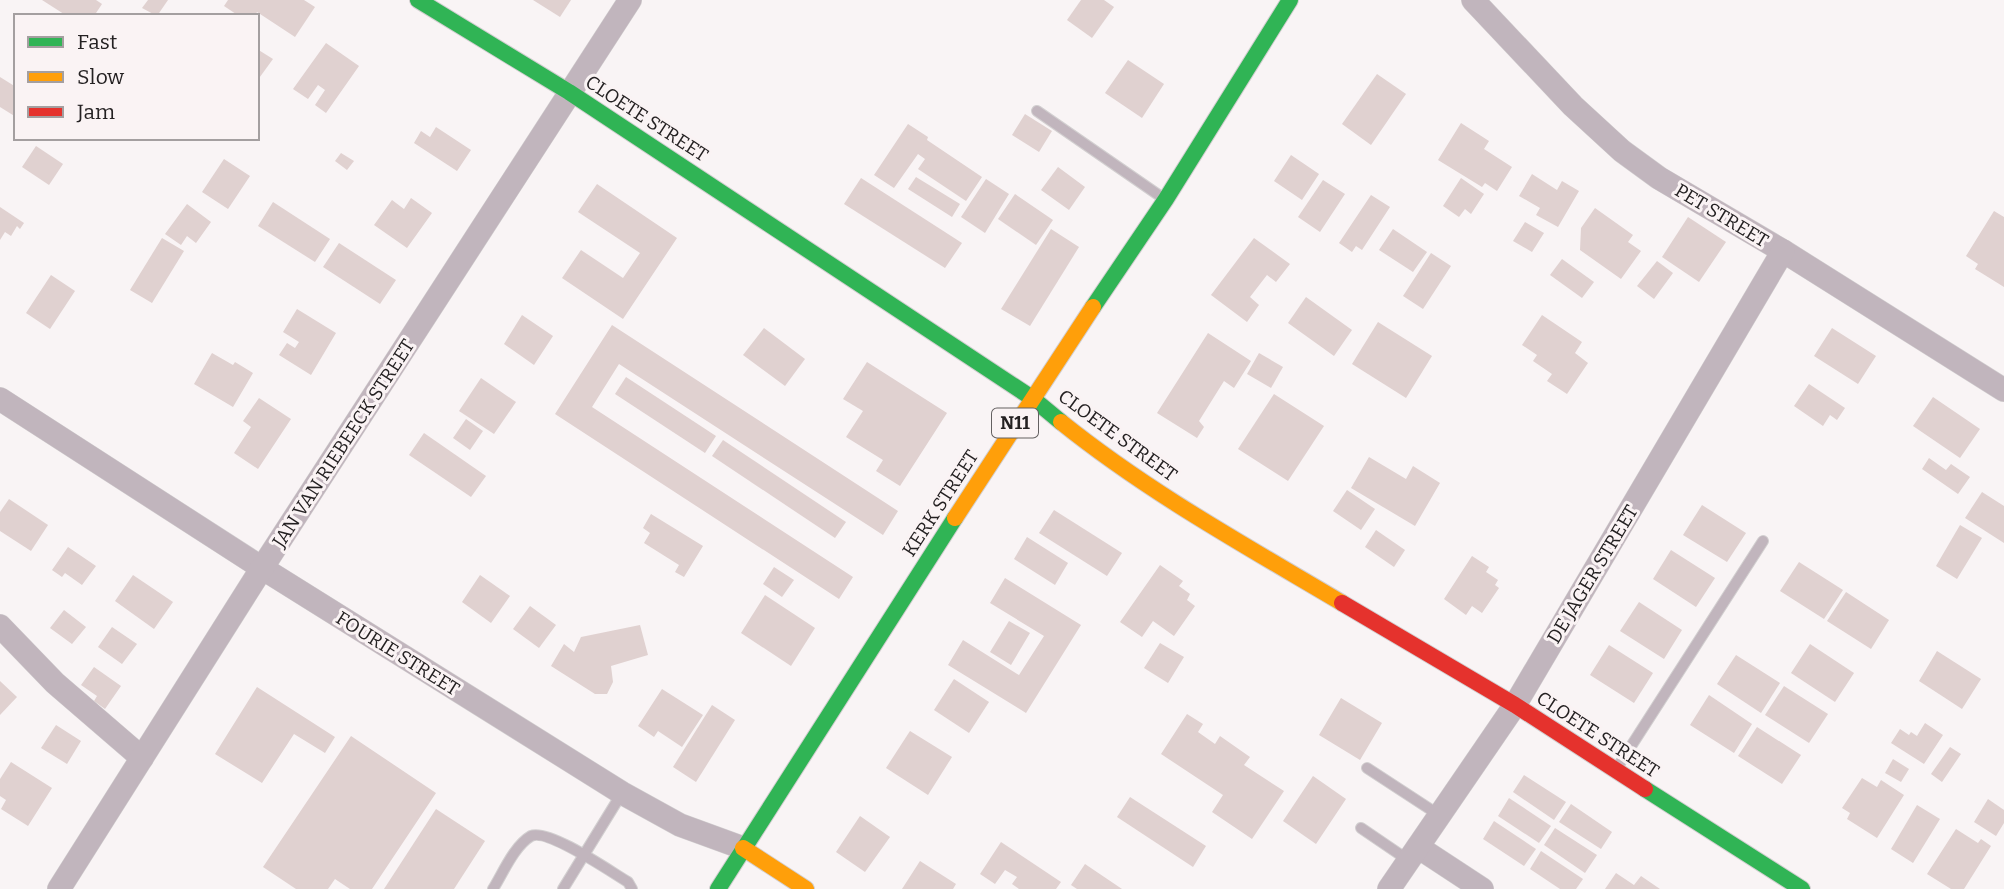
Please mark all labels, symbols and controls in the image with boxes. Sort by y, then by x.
legend [14,14,259,140]
text: Fast [77,29,118,55]
text: Slow [77,64,124,90]
street label: CLOETE STREET [581,70,712,167]
text: Jam [76,99,115,125]
street label: PET STREET [1671,179,1773,252]
street label: JAN VAN RIEBEECK STREET [267,335,419,552]
street label: CLOETE STREET [1054,385,1182,486]
road number: N11 [992,408,1038,438]
street label: KERK STREET [897,446,983,561]
street label: DE JAGER STREET [1542,501,1643,648]
street label: FOURIE STREET [332,606,464,701]
street label: CLOETE STREET [1532,686,1663,783]

